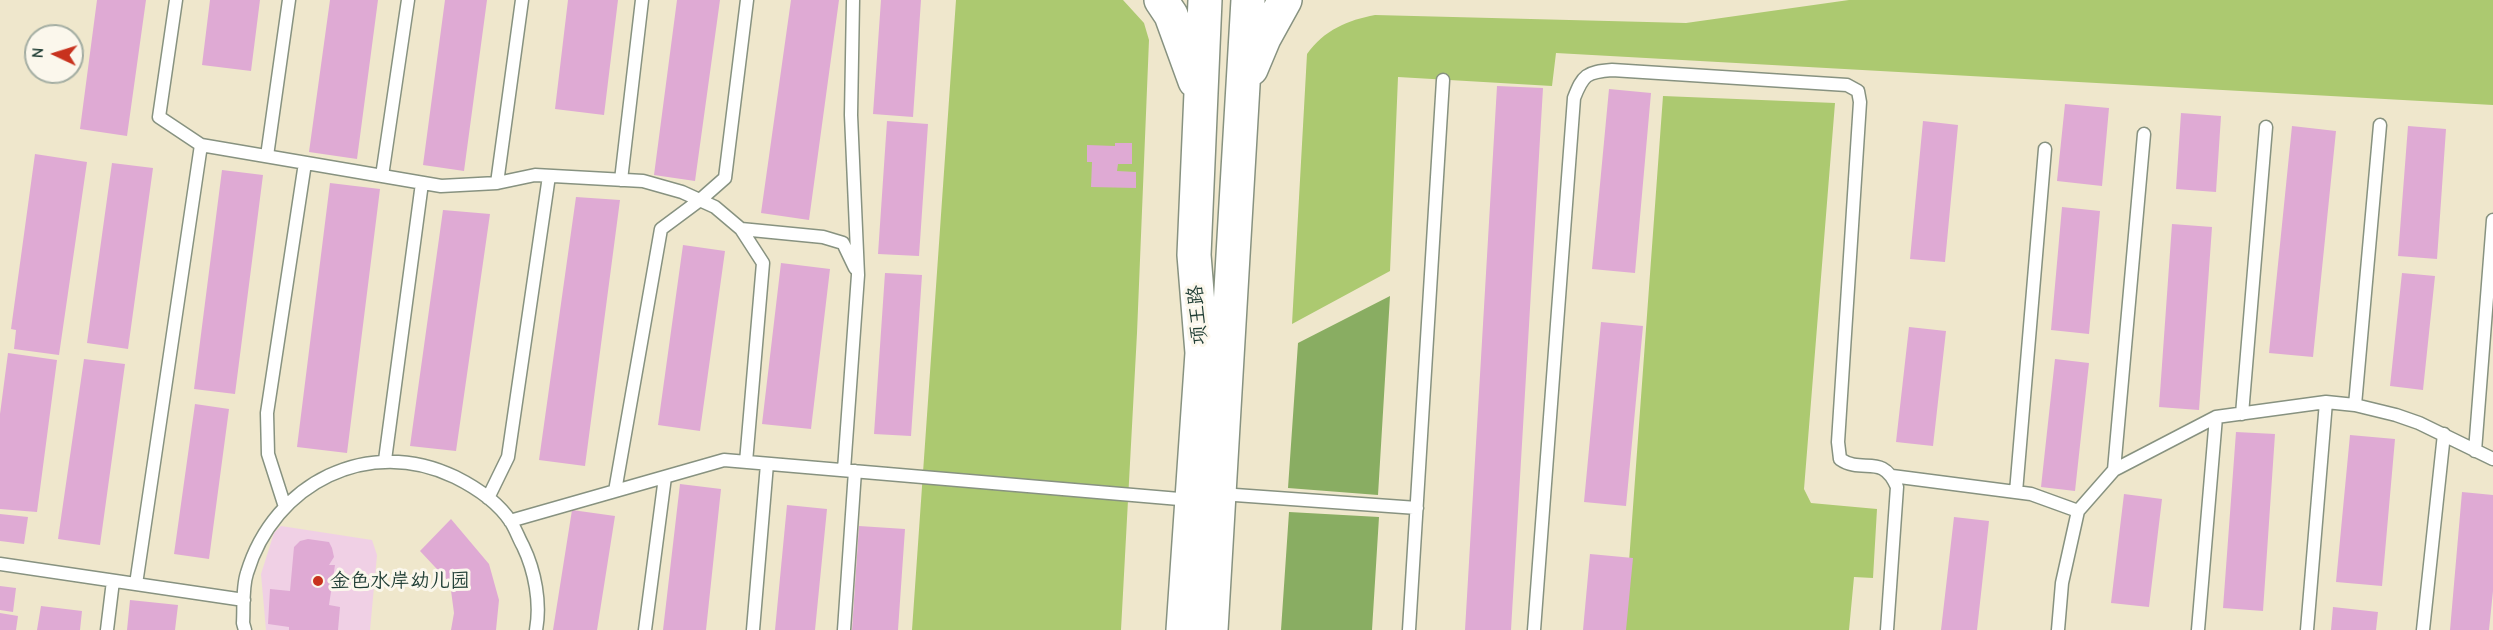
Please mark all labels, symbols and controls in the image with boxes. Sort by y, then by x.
north arrow [24,24,84,84]
text: N [29,47,47,59]
street label: 项王路 [1183,284,1213,346]
place label: 金色水岸幼儿园 [330,569,470,593]
marker: 金色水岸幼儿园 [311,574,325,588]

